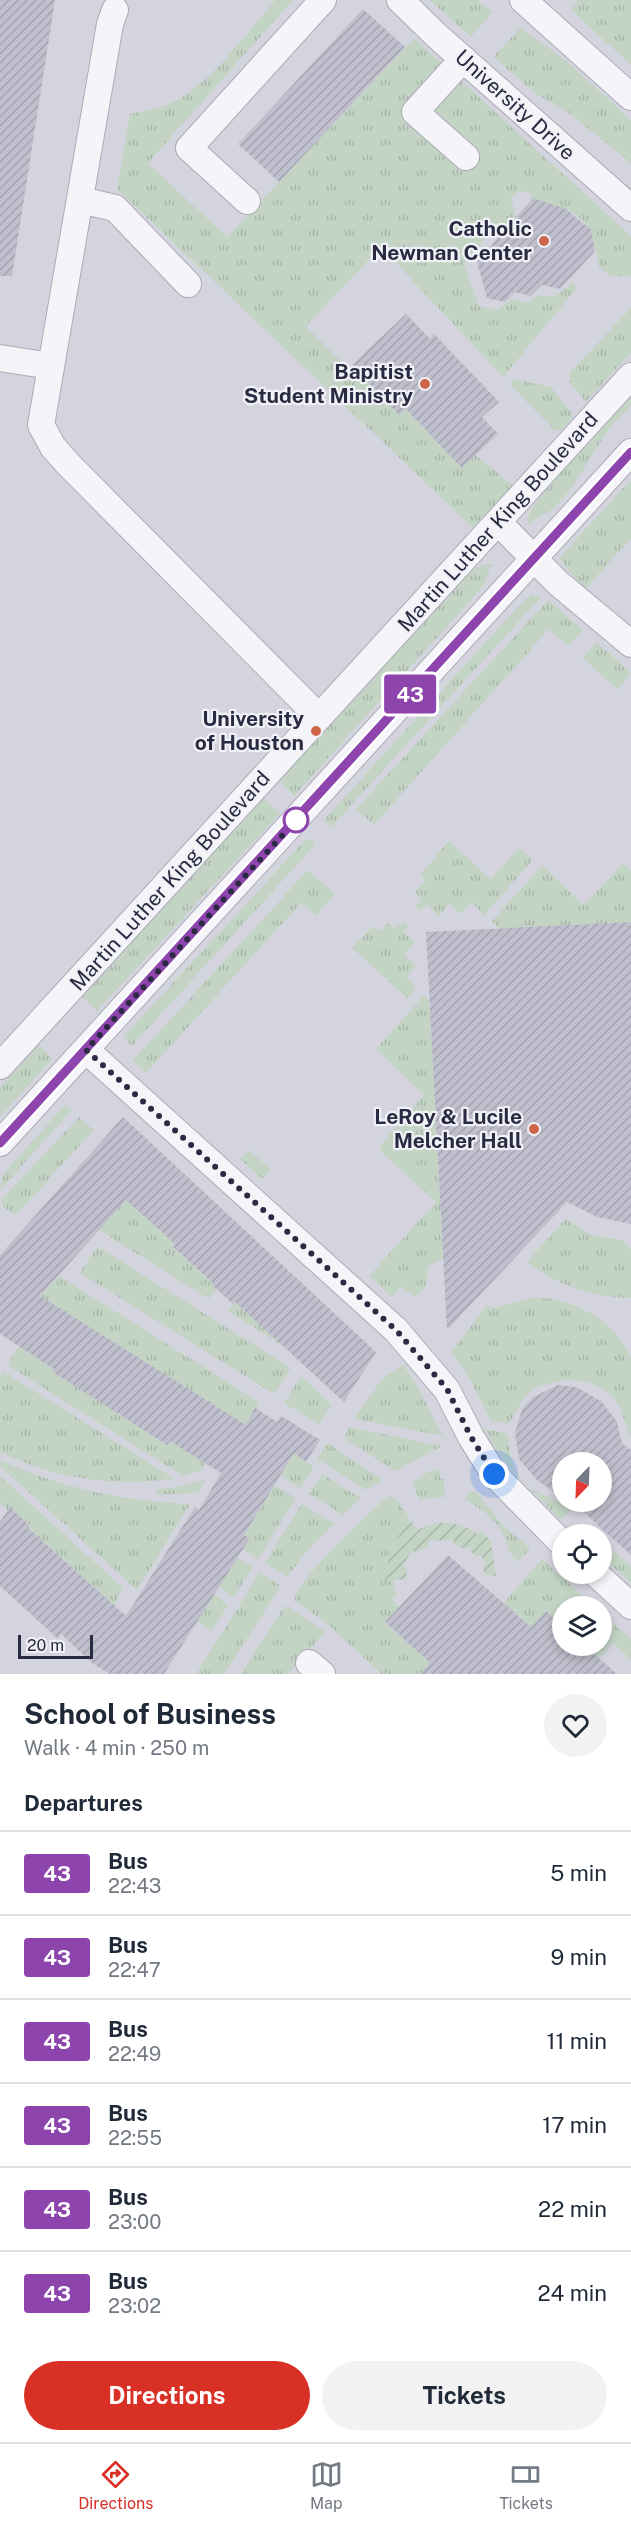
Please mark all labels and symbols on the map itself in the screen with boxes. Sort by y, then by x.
street label: University Drive [450,44,581,165]
place label: Catholic Newman Center [371,216,532,265]
marker: Catholic Newman Center [537,234,551,248]
place label: Bapitist Student Ministry [244,359,413,408]
marker: Bapitist Student Ministry [418,377,432,391]
street label: Martin Luther King Boulevard [392,407,603,637]
line badge: 43 [383,674,437,714]
place label: University of Houston [195,706,304,755]
marker: University of Houston [309,724,323,738]
street label: Martin Luther King Boulevard [64,766,275,996]
unlabelled marker [283,807,309,833]
place label: LeRoy & Lucile Melcher Hall [374,1104,522,1153]
marker: LeRoy & Lucile Melcher Hall [527,1122,541,1136]
north arrow [552,1452,612,1512]
your location [479,1459,509,1489]
scale bar [18,1632,93,1660]

